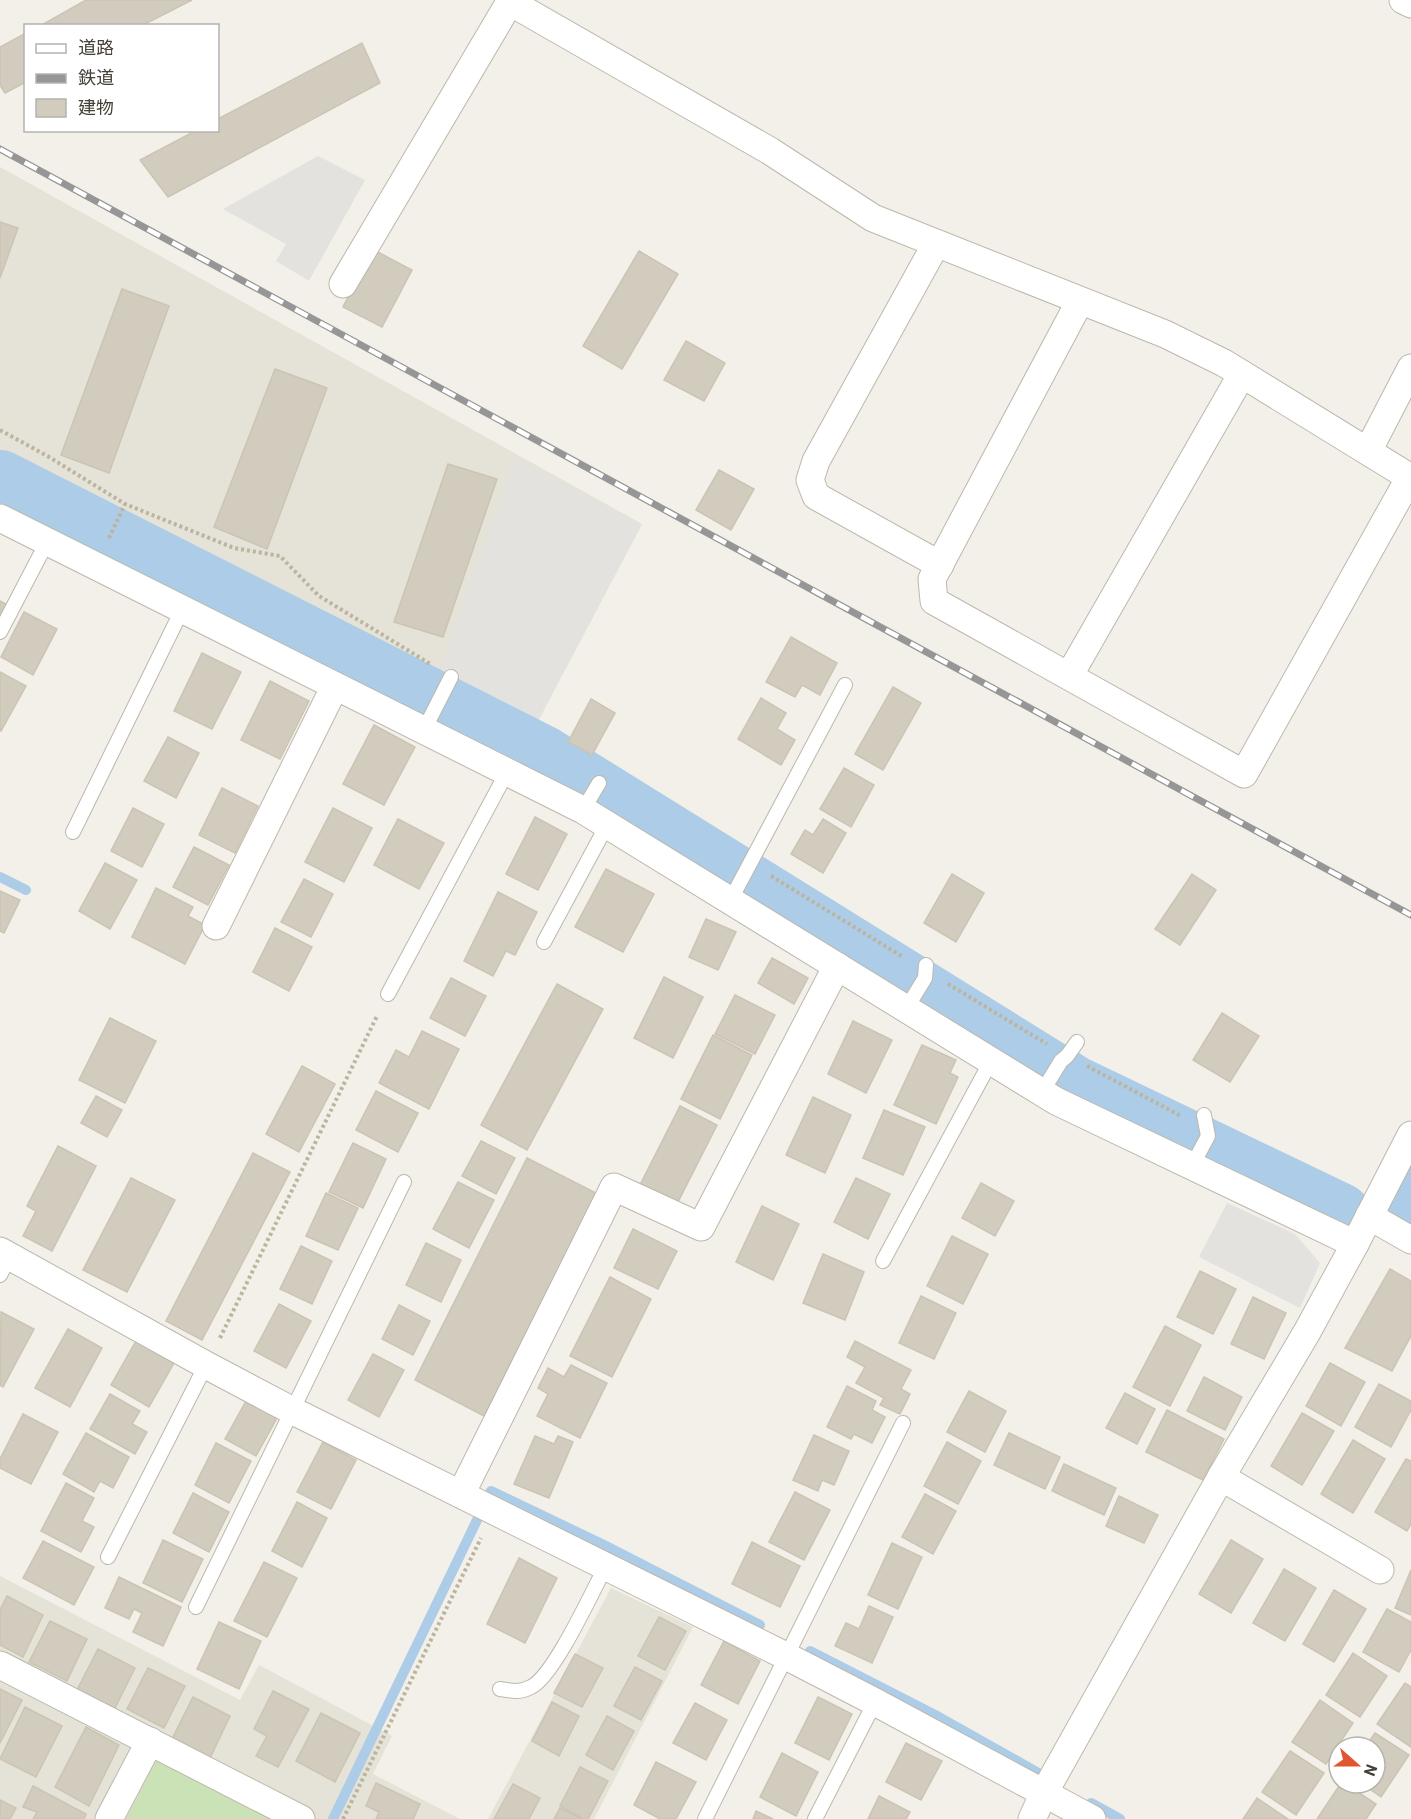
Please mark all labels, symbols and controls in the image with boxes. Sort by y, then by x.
legend [24,24,219,132]
text: 道路 [78,36,114,58]
text: 鉄道 [78,66,114,88]
text: 建物 [78,96,114,118]
north arrow [1327,1735,1387,1795]
text: N [1361,1762,1382,1779]

